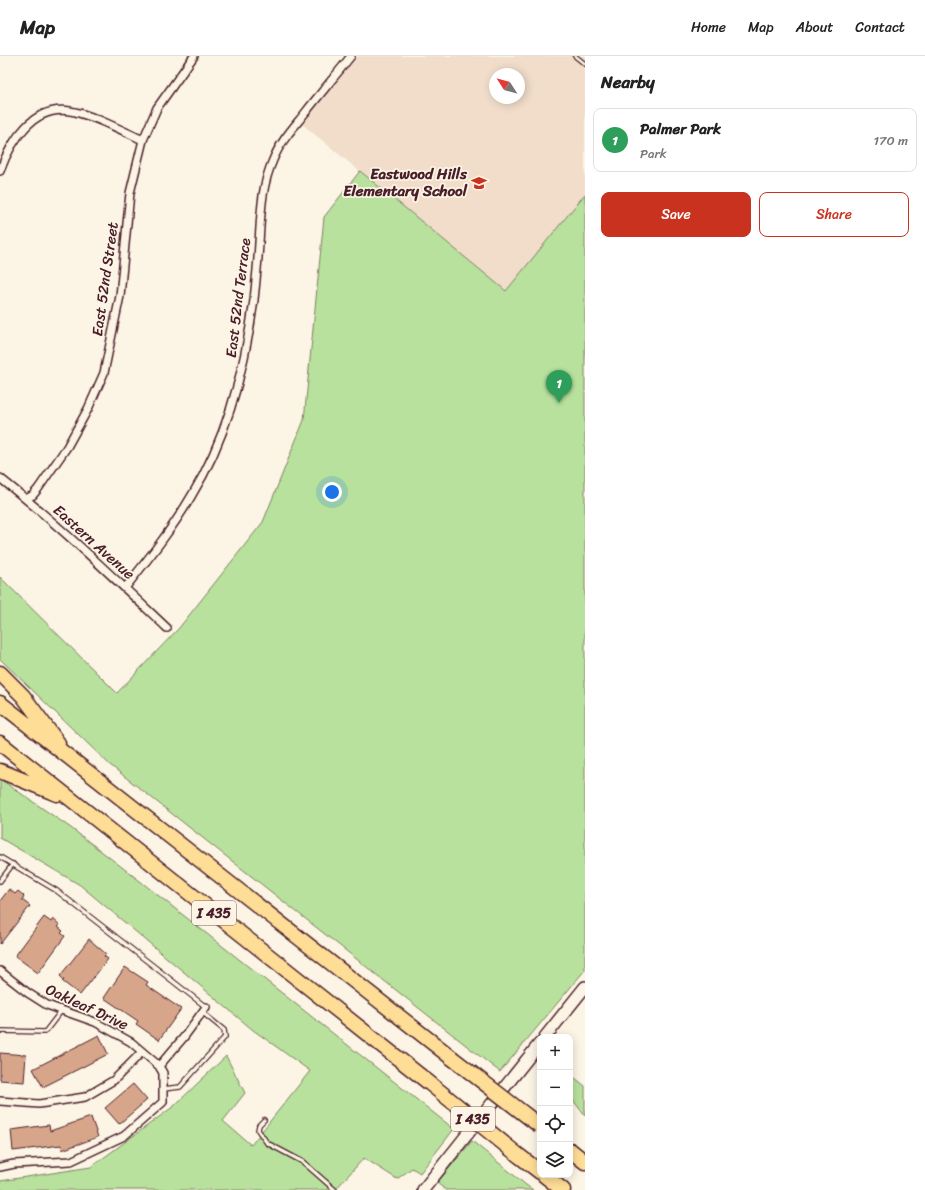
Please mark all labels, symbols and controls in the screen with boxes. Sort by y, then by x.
text: Map [20,11,55,44]
text: Home [691,15,726,40]
text: Map [748,15,774,40]
text: About [796,15,833,40]
text: Contact [855,15,905,40]
text: Nearby [601,67,655,97]
north arrow [489,68,525,104]
text: Palmer Park [640,116,721,142]
text: 1 [612,129,618,152]
text: 170 m [873,129,908,152]
text: Park [640,142,667,165]
place label: Eastwood Hills Elementary School [343,161,468,204]
school or university icon: Eastwood Hills Elementary School [470,174,488,192]
button: Save [601,192,751,237]
button: Share [759,192,909,237]
street label: East 52nd Street [84,220,126,338]
street label: East 52nd Terrace [218,237,258,359]
pin: 1 [546,370,572,403]
your location [322,482,342,502]
street label: Eastern Avenue [47,498,141,586]
road number: I 435 [192,901,236,925]
street label: Oakleaf Drive [41,976,133,1038]
map controls [537,1034,573,1178]
button: + [537,1034,573,1070]
button: − [537,1070,573,1106]
button: locate [537,1106,573,1142]
road number: I 435 [451,1107,495,1131]
button: layers [537,1142,573,1178]

